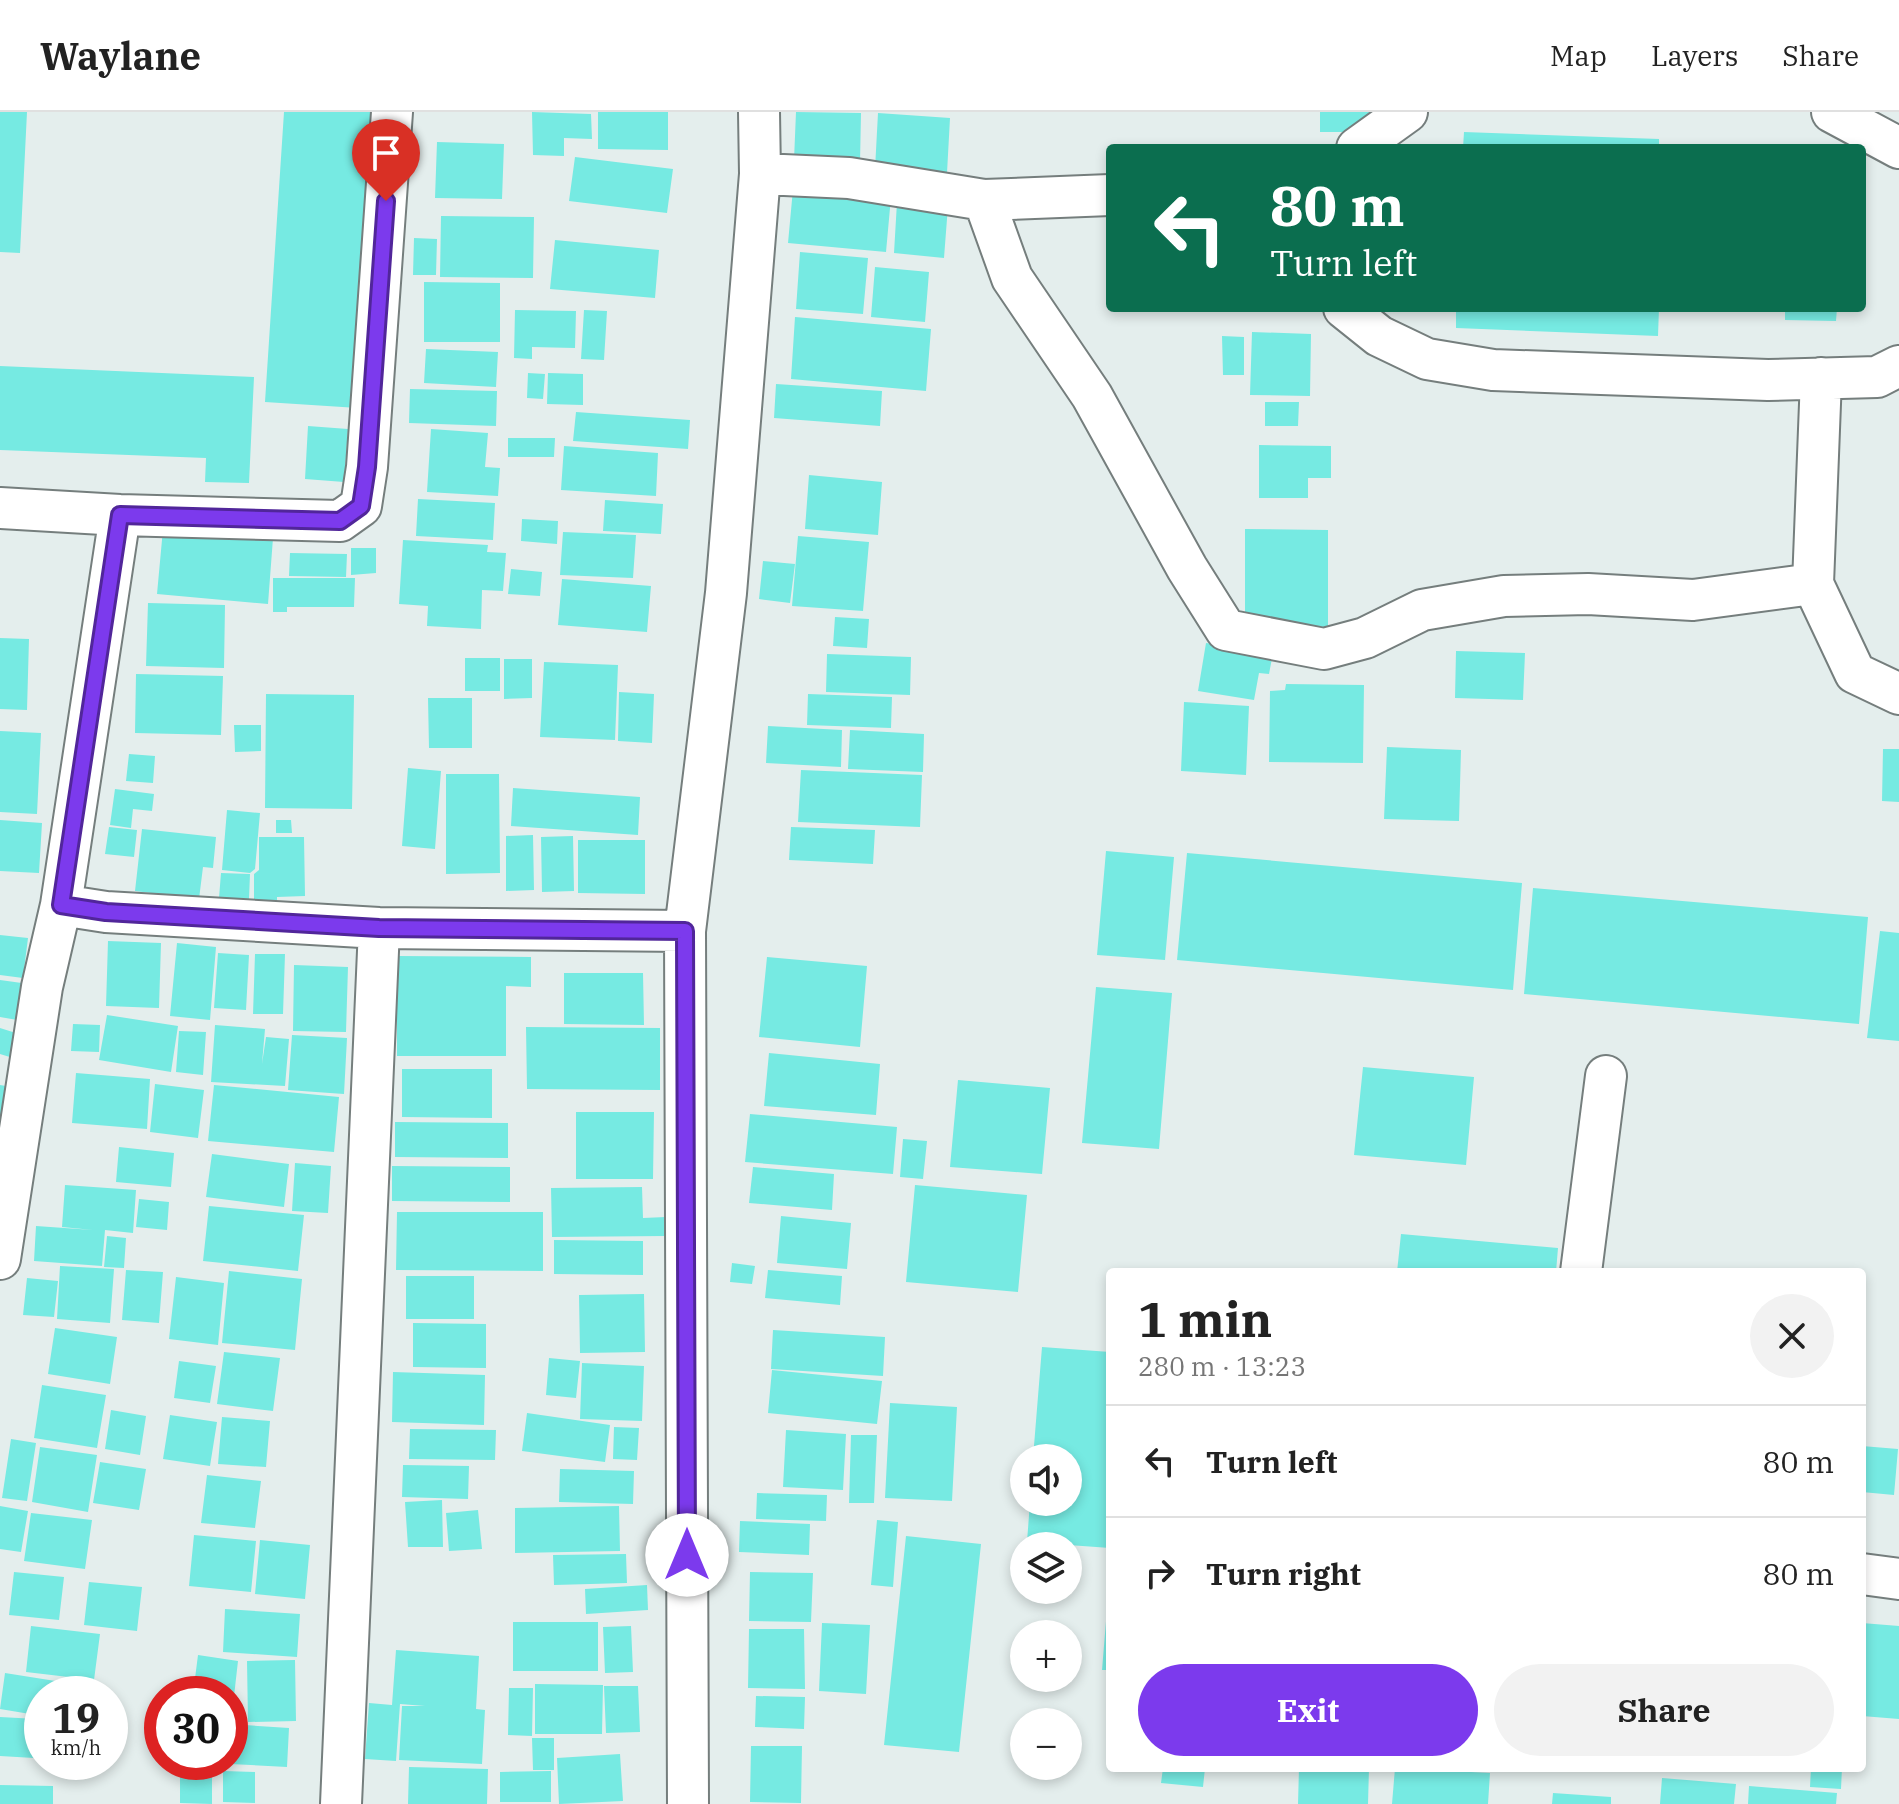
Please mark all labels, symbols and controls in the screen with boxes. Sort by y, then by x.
text: Waylane [40,31,201,80]
text: Map [1550,37,1607,74]
text: Layers [1651,37,1738,74]
text: Share [1782,37,1859,74]
pin [352,119,420,201]
icon: arrive [364,131,408,175]
text: 80 m [1270,169,1405,241]
icon: left [1138,176,1242,280]
text: Turn left [1270,239,1417,286]
text: 1 min [1138,1288,1272,1350]
button: close [1750,1294,1834,1378]
text: 280 m · 13:23 [1138,1349,1306,1383]
icon: left [1138,1439,1182,1483]
text: Turn left [1206,1442,1338,1481]
text: 80 m [1762,1442,1834,1481]
map controls [1010,1444,1082,1780]
button: sound [1010,1444,1082,1516]
position arrow [645,1513,729,1597]
button: layers [1010,1532,1082,1604]
icon: right [1138,1551,1182,1595]
text: Turn right [1206,1554,1361,1593]
text: 80 m [1762,1554,1834,1593]
button: + [1010,1620,1082,1692]
button: Exit [1138,1664,1478,1756]
button: Share [1494,1664,1834,1756]
speed limit sign: 30 [144,1676,248,1780]
text: 19 [52,1692,100,1744]
button: − [1010,1708,1082,1780]
text: km/h [51,1734,101,1761]

